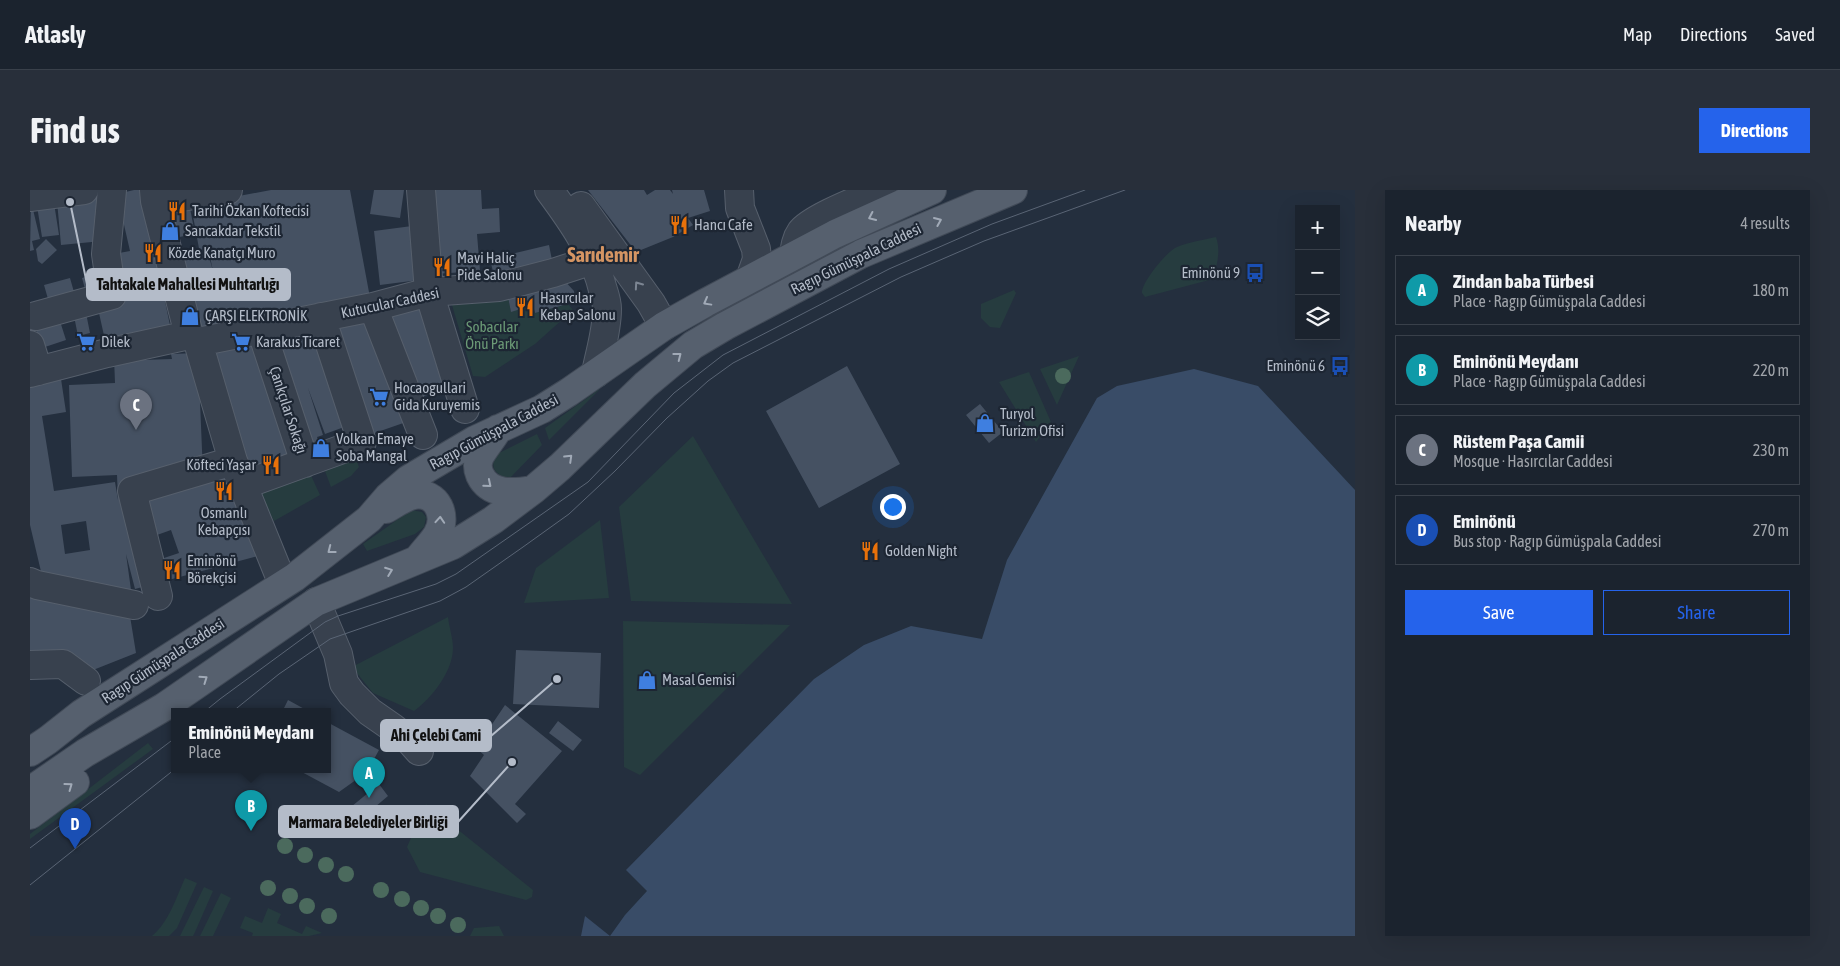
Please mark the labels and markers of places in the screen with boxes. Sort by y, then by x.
restaurant icon: Tarihi Özkan Koftecisi [166,200,188,222]
place label: Tarihi Özkan Koftecisi [192,202,309,219]
restaurant icon: Hancı Cafe [668,214,690,236]
place label: Hancı Cafe [694,216,753,233]
shop icon: Sancakdar Tekstil [159,220,181,242]
place label: Sancakdar Tekstil [185,222,281,239]
restaurant icon: Közde Kanatçı Muro [142,242,164,264]
place label: Közde Kanatçı Muro [168,244,275,261]
place label: Mavi Haliç Pide Salonu [457,249,522,283]
restaurant icon: Mavi Haliç Pide Salonu [431,256,453,278]
bus stop icon: Eminönü 9 [1244,262,1266,284]
place label: Eminönü 9 [1181,264,1240,281]
callout: Tahtakale Mahallesi Muhtarlığı [87,269,290,300]
place label: Hasırcılar Kebap Salonu [540,289,616,323]
restaurant icon: Hasırcılar Kebap Salonu [514,296,536,318]
shop icon: ÇARŞI ELEKTRONİK [179,305,201,327]
place label: ÇARŞI ELEKTRONİK [205,307,308,324]
supermarket icon: Dilek [75,331,97,353]
supermarket icon: Karakus Ticaret [230,331,252,353]
place label: Dilek [101,333,130,350]
place label: Karakus Ticaret [256,333,340,350]
bus stop icon: Eminönü 6 [1329,355,1351,377]
place label: Eminönü 6 [1266,357,1325,374]
place label: Hocaogullari Gida Kuruyemis [394,379,480,413]
supermarket icon: Hocaogullari Gida Kuruyemis [368,386,390,408]
pin: C [120,389,152,430]
place label: Turyol Turizm Ofisi [1000,405,1064,439]
shop icon: Turyol Turizm Ofisi [974,412,996,434]
place label: Volkan Emaye Soba Mangal [336,430,414,464]
shop icon: Volkan Emaye Soba Mangal [310,437,332,459]
restaurant icon: Köfteci Yaşar [260,454,282,476]
place label: Köfteci Yaşar [186,456,257,473]
restaurant icon: Osmanlı Kebapçısı [213,480,235,502]
place label: Osmanlı Kebapçısı [198,504,250,538]
restaurant icon: Golden Night [859,540,881,562]
place label: Golden Night [885,542,957,559]
place label: Eminönü Börekçisi [187,552,237,586]
restaurant icon: Eminönü Börekçisi [161,559,183,581]
shop icon: Masal Gemisi [636,669,658,691]
place label: Masal Gemisi [662,671,735,688]
callout: Ahi Çelebi Cami [381,720,491,751]
pin: A [353,757,385,798]
pin: B [235,790,267,831]
callout: Marmara Belediyeler Birliği [279,806,458,837]
pin: D [59,808,91,849]

